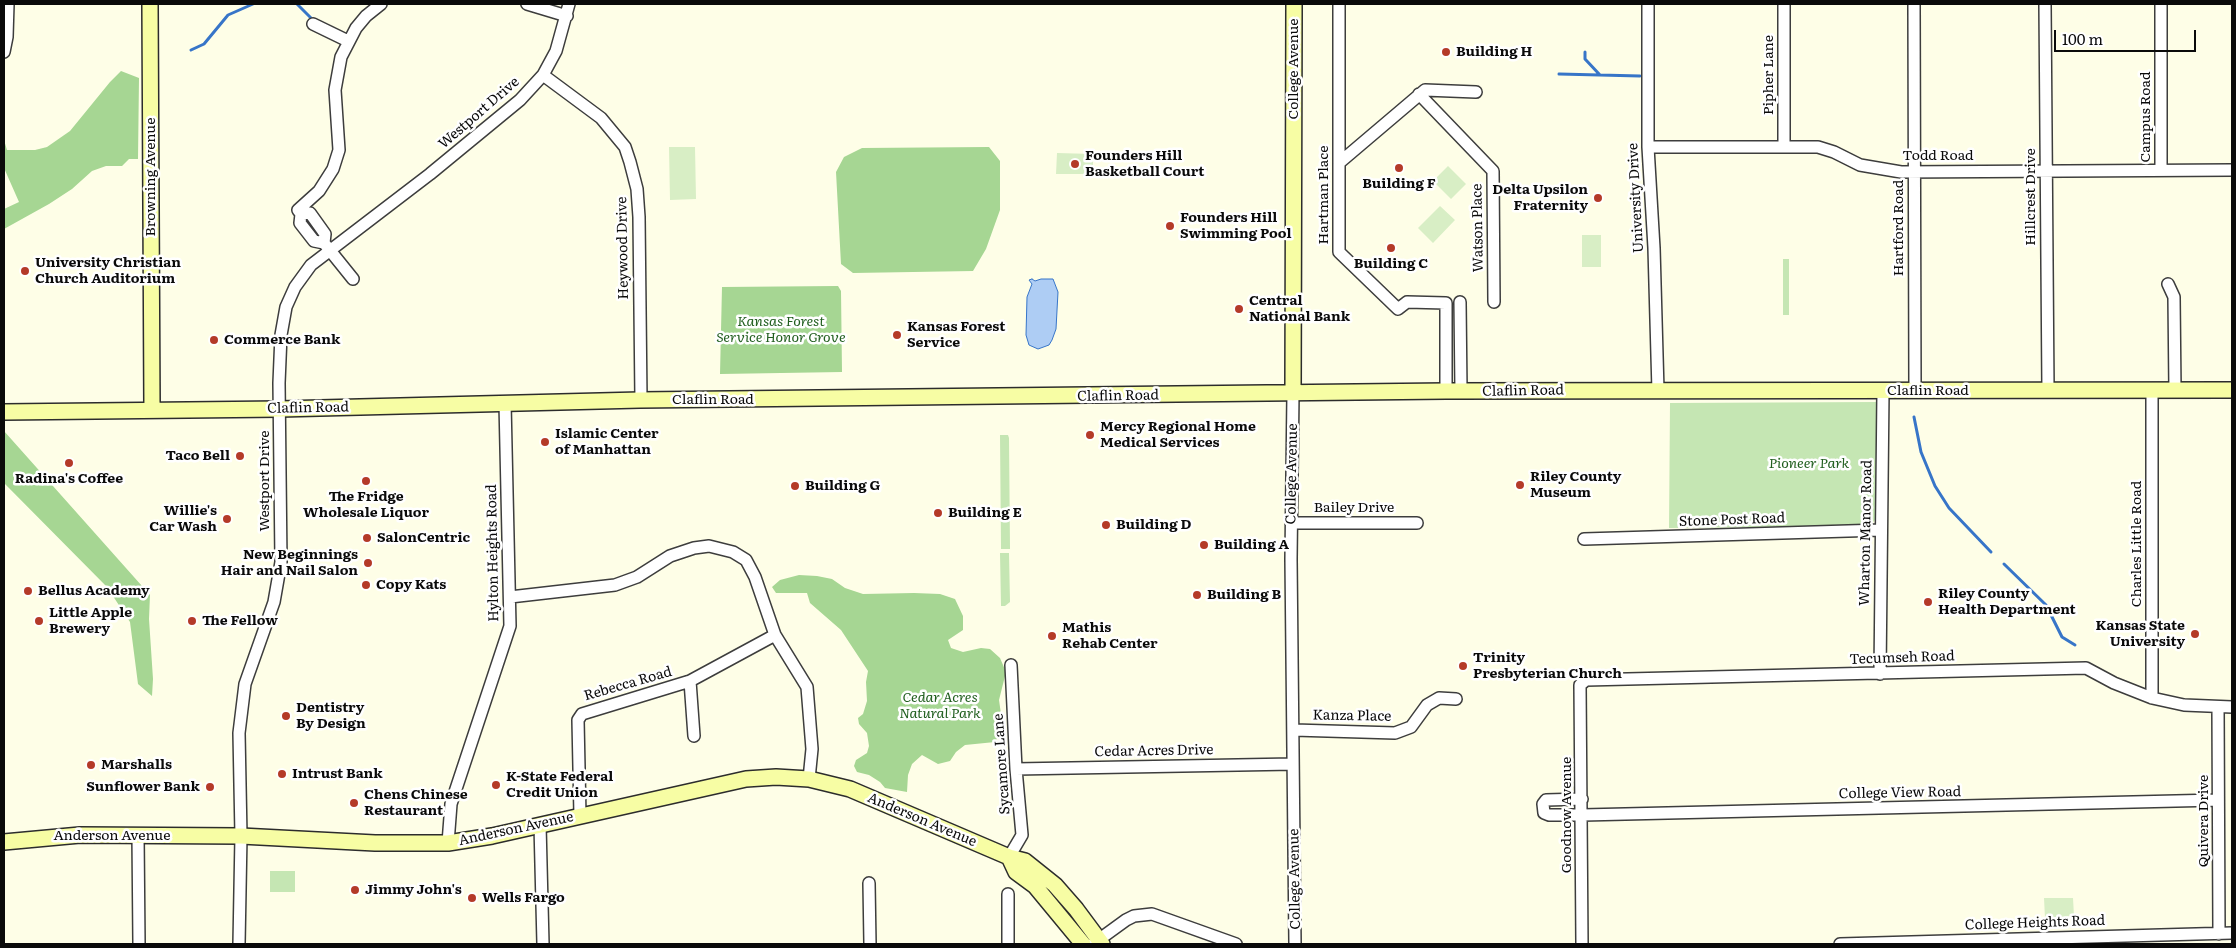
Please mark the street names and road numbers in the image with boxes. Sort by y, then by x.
street label: College Avenue [1286,18,1302,120]
street label: Pipher Lane [1761,35,1777,115]
street label: Campus Road [2138,71,2154,163]
street label: Westport Drive [435,73,523,153]
street label: Browning Avenue [143,118,159,236]
street label: University Drive [1625,143,1647,253]
street label: Hartman Place [1316,146,1332,244]
street label: Todd Road [1902,148,1974,164]
street label: Hillcrest Drive [2023,148,2039,246]
street label: Hartford Road [1891,180,1907,276]
street label: Watson Place [1469,183,1487,273]
street label: Heywood Drive [614,196,632,300]
street label: Claflin Road [1482,382,1564,400]
street label: Claflin Road [1887,383,1969,399]
street label: Claflin Road [1077,387,1159,405]
street label: Claflin Road [672,392,754,408]
street label: Claflin Road [267,399,349,417]
street label: College Avenue [1283,423,1301,525]
street label: Westport Drive [257,430,273,532]
street label: Wharton Manor Road [1856,460,1876,606]
street label: Charles Little Road [2129,481,2145,607]
street label: Hylton Heights Road [483,484,503,622]
street label: Bailey Drive [1314,500,1394,516]
street label: Stone Post Road [1679,510,1785,530]
street label: Tecumseh Road [1849,648,1955,668]
street label: Rebecca Road [582,663,674,705]
street label: Kanza Place [1312,707,1392,725]
street label: Sycamore Lane [990,713,1014,815]
street label: Cedar Acres Drive [1094,742,1214,760]
street label: Goodnow Avenue [1559,757,1575,873]
street label: Quivera Drive [2196,775,2212,867]
street label: College View Road [1839,784,1961,802]
street label: Anderson Avenue [865,789,979,851]
street label: Anderson Avenue [457,809,575,849]
street label: Anderson Avenue [54,828,170,844]
street label: College Avenue [1286,828,1304,930]
street label: College Heights Road [1965,912,2105,934]

